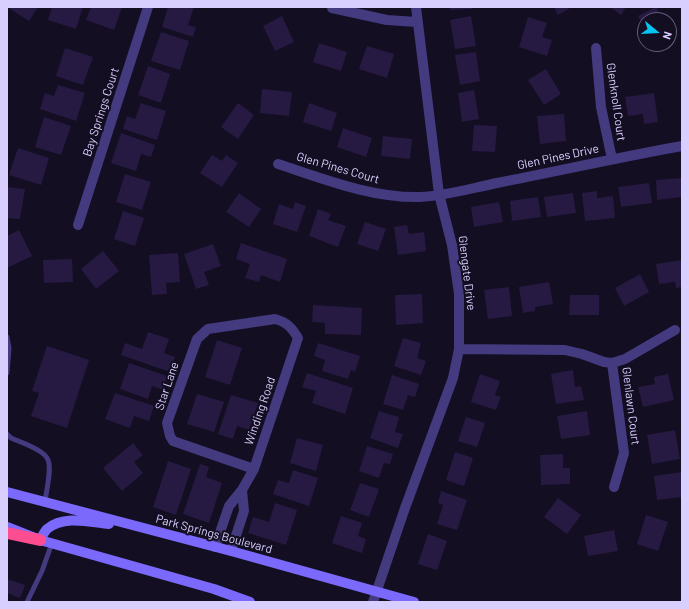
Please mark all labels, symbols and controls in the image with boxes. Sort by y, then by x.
north arrow [637,12,677,52]
text: N [661,30,675,41]
street label: Glenknoll Court [603,62,629,142]
street label: Bay Springs Court [80,66,122,158]
street label: Glen Pines Drive [516,141,600,173]
street label: Glen Pines Court [295,149,381,187]
street label: Glengate Drive [455,235,479,311]
street label: Star Lane [152,360,182,412]
street label: Glenlawn Court [619,366,643,446]
street label: Winding Road [242,375,278,447]
street label: Park Springs Boulevard [154,512,274,556]

